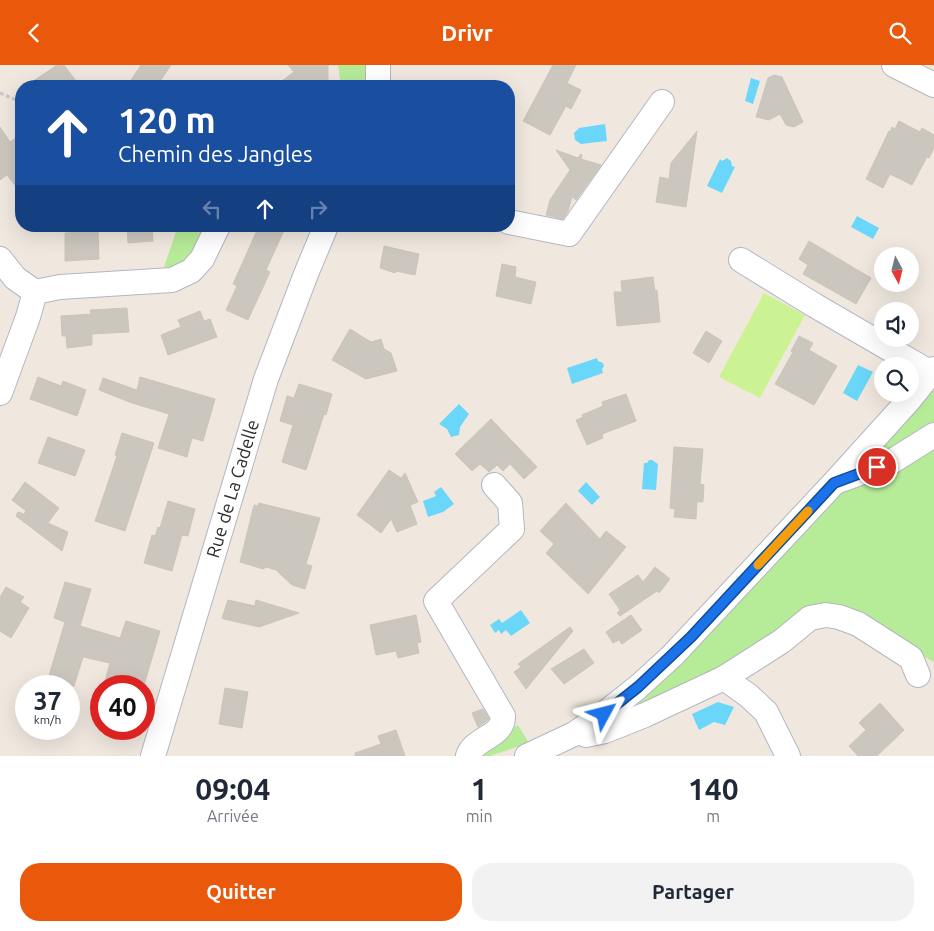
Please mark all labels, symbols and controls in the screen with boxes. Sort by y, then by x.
icon: back [20,19,48,47]
icon: search [886,19,914,47]
text: Drivr [441,20,493,45]
icon: ahead [35,100,100,165]
text: 120 m [118,100,216,140]
text: Chemin des Jangles [118,141,313,166]
icon: left [198,195,226,223]
icon: ahead [251,195,279,223]
icon: right [304,195,332,223]
north arrow [874,247,919,293]
map controls [874,247,919,402]
button: sound [874,302,919,347]
button: search [874,357,919,402]
street label: Rue de La Cadelle [202,417,262,560]
pin [856,446,898,488]
icon: arrive [863,453,891,481]
speed limit sign: 40 [90,675,155,740]
text: 37 [33,687,62,715]
position arrow [577,687,629,739]
text: km/h [34,713,61,726]
text: 09:04 [195,772,270,806]
text: 1 [471,772,488,806]
text: 140 [688,772,739,806]
text: Arrivée [207,807,259,825]
text: min [466,807,493,825]
text: m [706,807,720,825]
button: Quitter [20,863,462,921]
button: Partager [472,863,914,921]

